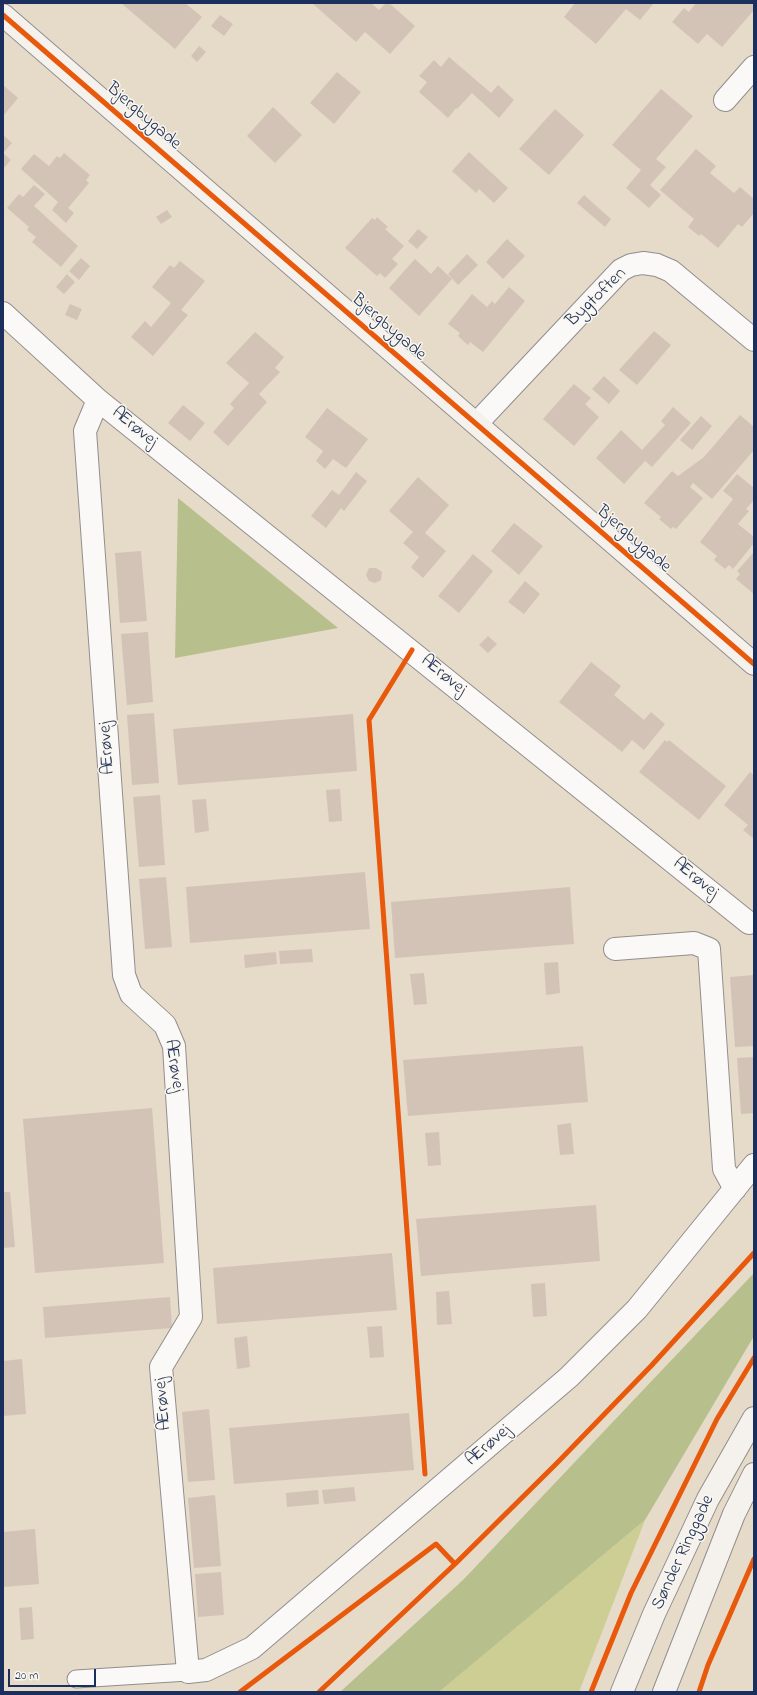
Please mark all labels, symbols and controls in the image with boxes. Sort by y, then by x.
street label: Bjergbygade [101,79,185,155]
street label: Bygtoften [562,264,632,332]
street label: Bjergbygade [346,290,430,366]
street label: Ærøvej [106,403,162,453]
street label: Bjergbygade [591,502,675,578]
street label: Ærøvej [415,651,471,701]
street label: Ærøvej [95,721,121,775]
street label: Ærøvej [667,854,723,904]
street label: Ærøvej [159,1038,187,1094]
street label: Ærøvej [151,1377,177,1431]
street label: Ærøvej [462,1420,516,1472]
street label: Sønder Ringgade [648,1492,720,1614]
scale bar [10,1661,98,1687]
text: 20 m [15,1667,38,1685]

